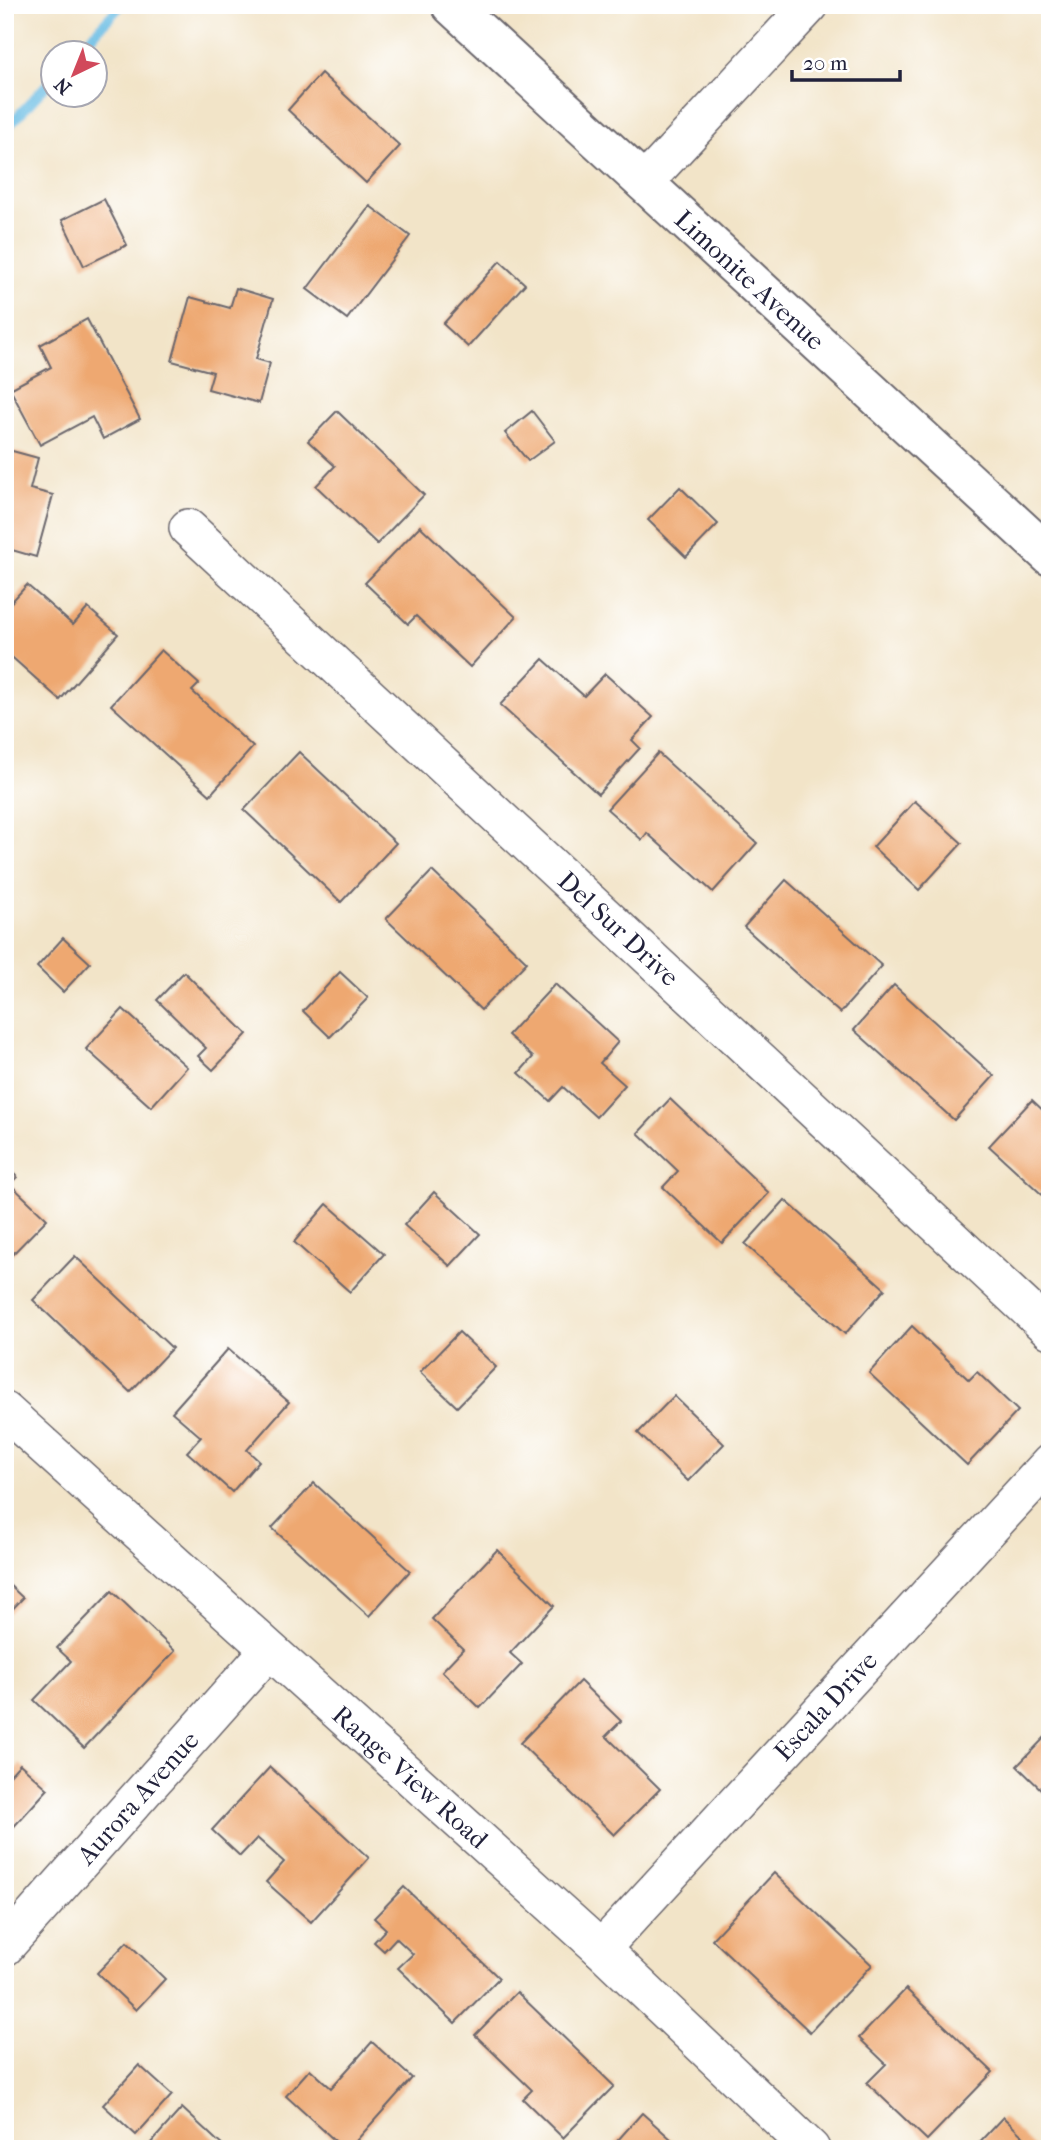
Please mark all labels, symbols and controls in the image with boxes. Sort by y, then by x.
north arrow [38,38,108,108]
scale bar [792,38,901,82]
text: 20 m [803,51,848,75]
text: N [50,72,76,99]
street label: Limonite Avenue [669,203,831,356]
street label: Del Sur Drive [552,865,685,992]
street label: Escala Drive [768,1645,884,1767]
street label: Range View Road [326,1699,495,1855]
street label: Aurora Avenue [70,1724,205,1871]

